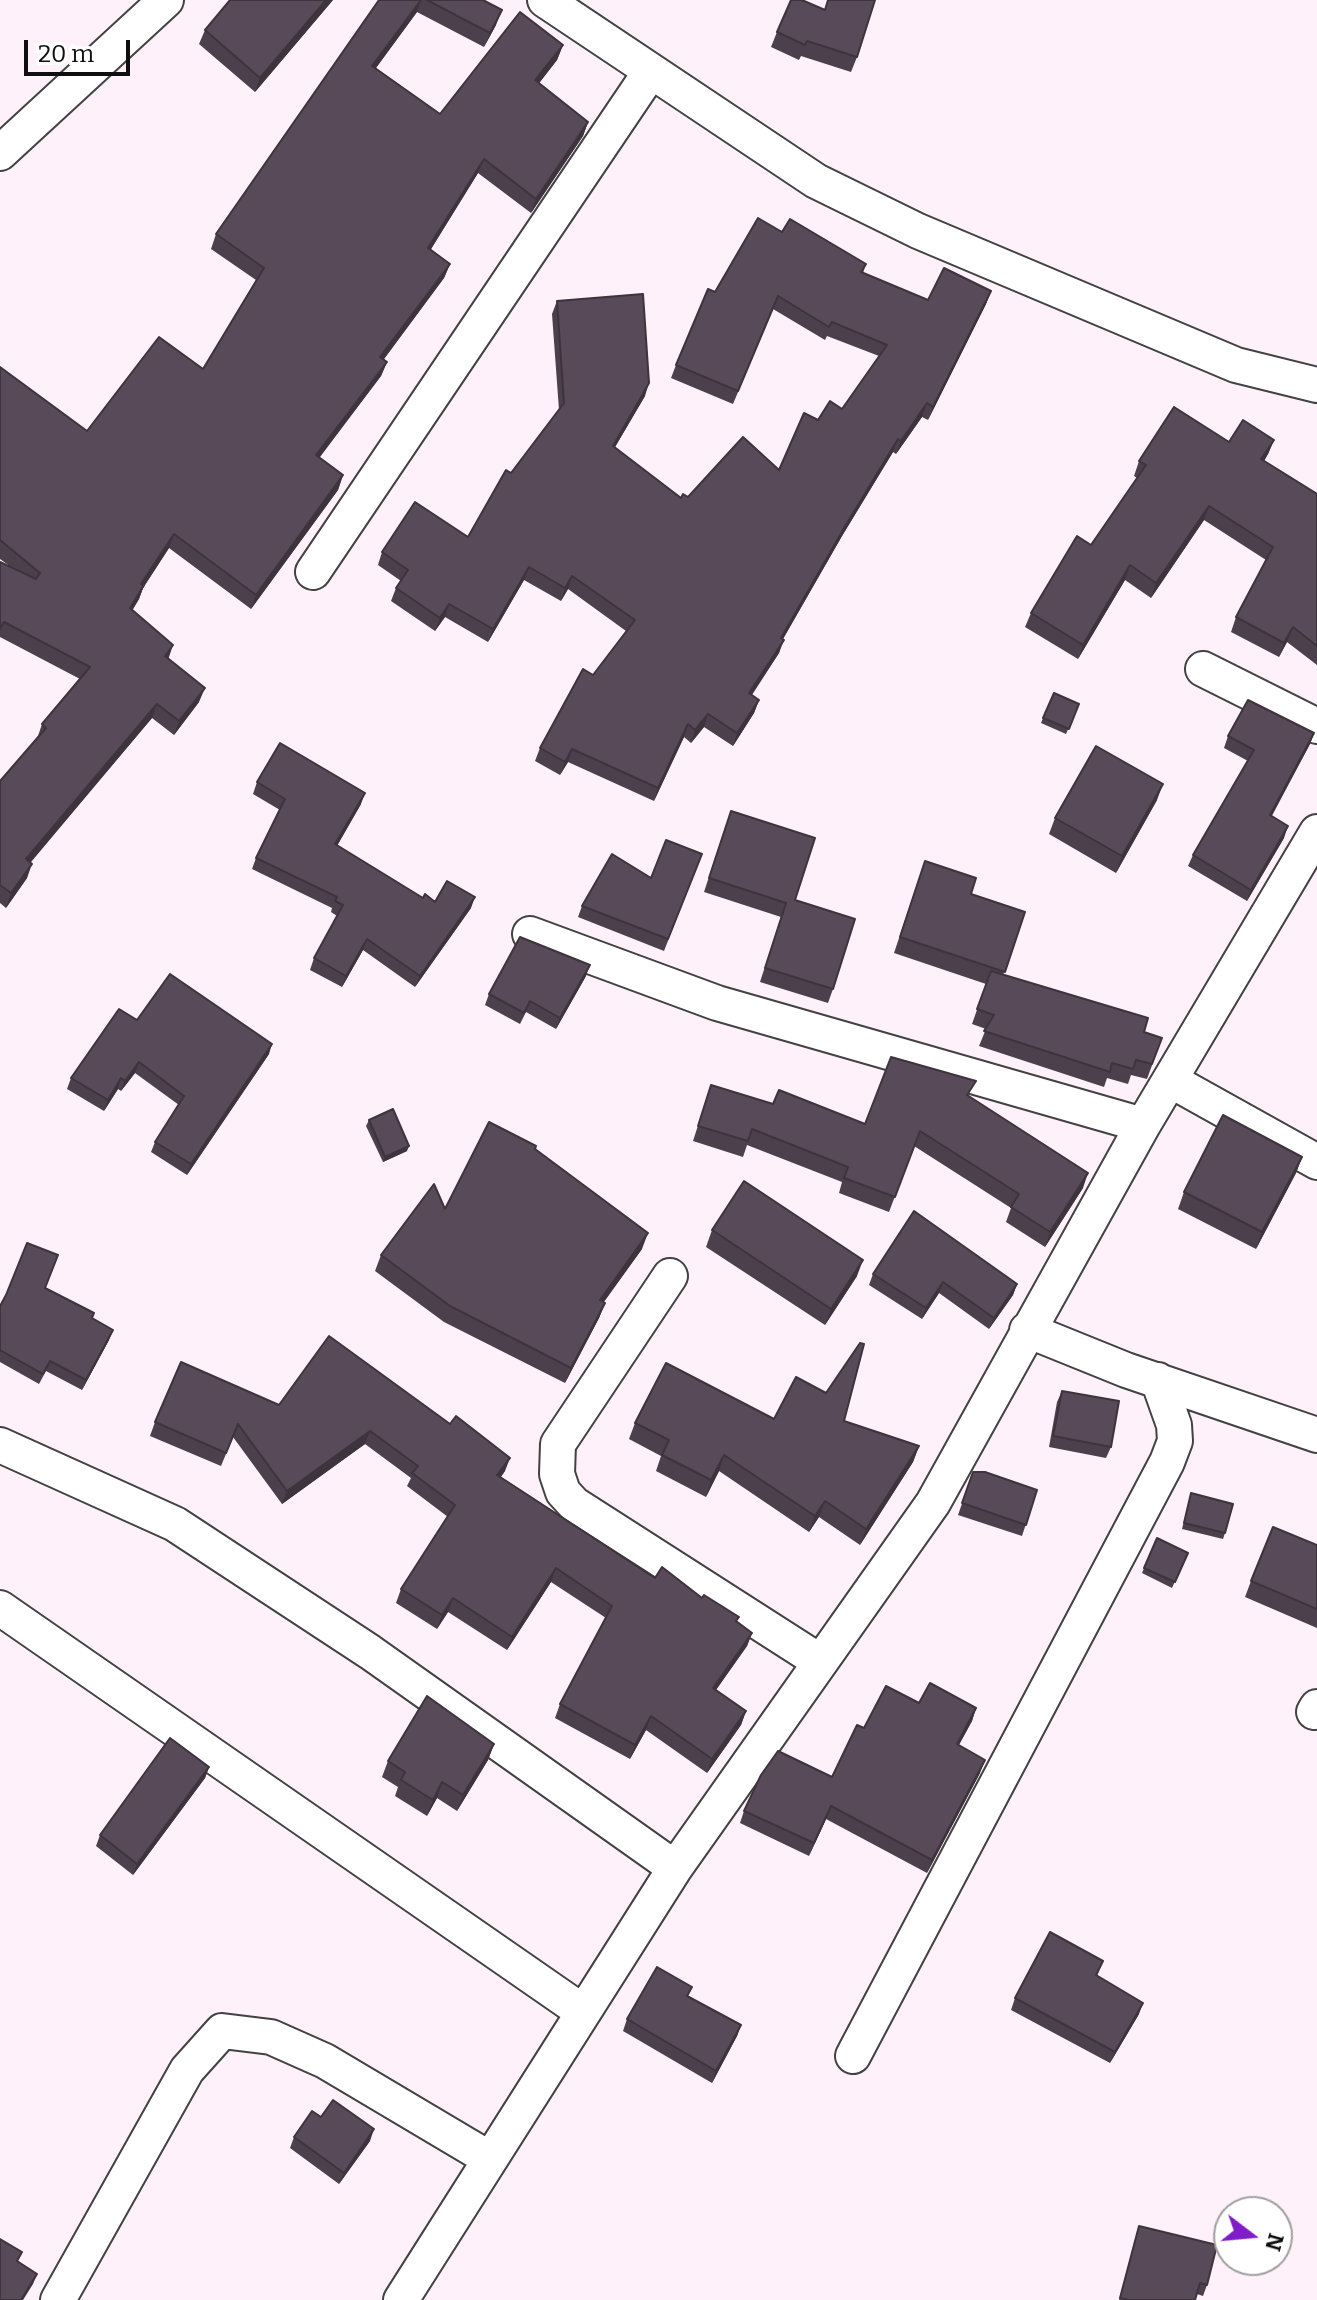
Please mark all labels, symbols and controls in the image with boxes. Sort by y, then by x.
scale bar [28,24,134,74]
text: 20 m [38,40,94,68]
north arrow [1213,2196,1293,2276]
text: N [1259,2230,1290,2254]

